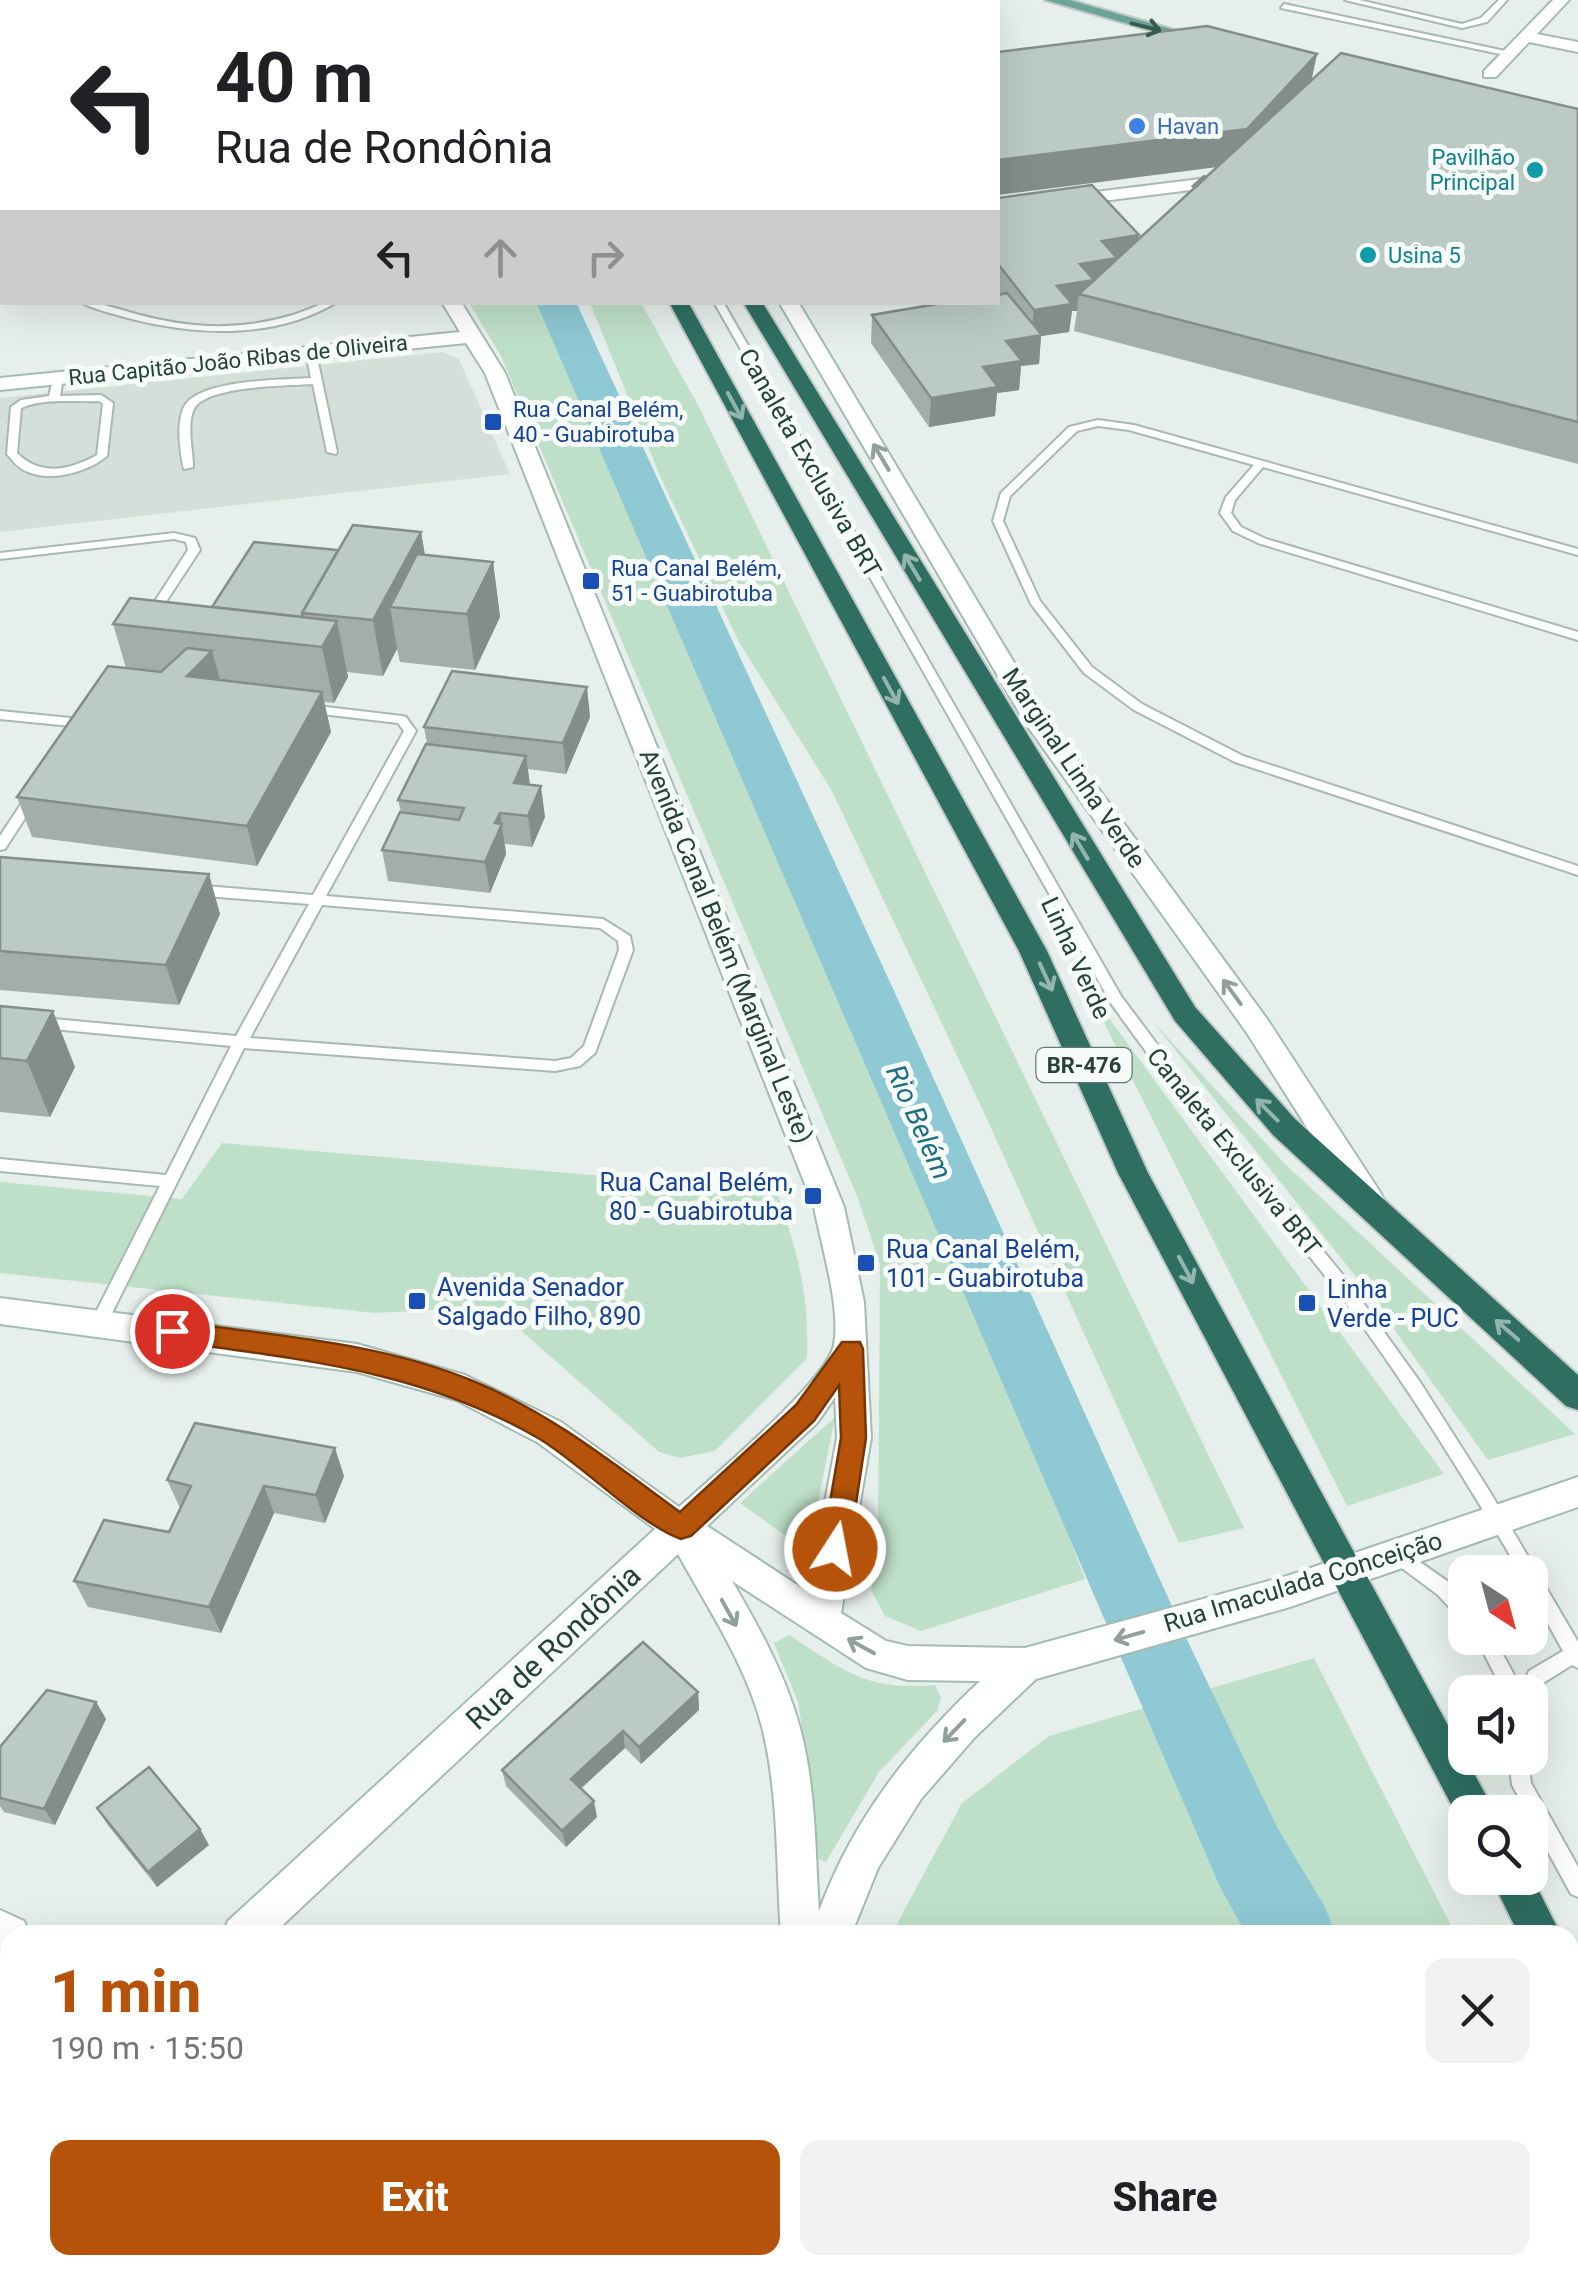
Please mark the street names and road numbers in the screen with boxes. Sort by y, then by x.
street label: Rua Capitão João Ribas de Oliveira [67,330,409,390]
street label: Canaleta Exclusiva BRT [733,343,887,583]
street label: Marginal Linha Verde [996,663,1152,873]
street label: Avenida Canal Belém (Marginal Leste) [633,745,819,1147]
street label: Linha Verde [1035,892,1117,1024]
street label: Canaleta Exclusiva BRT [1141,1042,1327,1262]
road number: BR-476 [1036,1048,1132,1082]
street label: Rua Imaculada Conceição [1160,1526,1446,1638]
street label: Rua de Rondônia [459,1557,647,1737]

